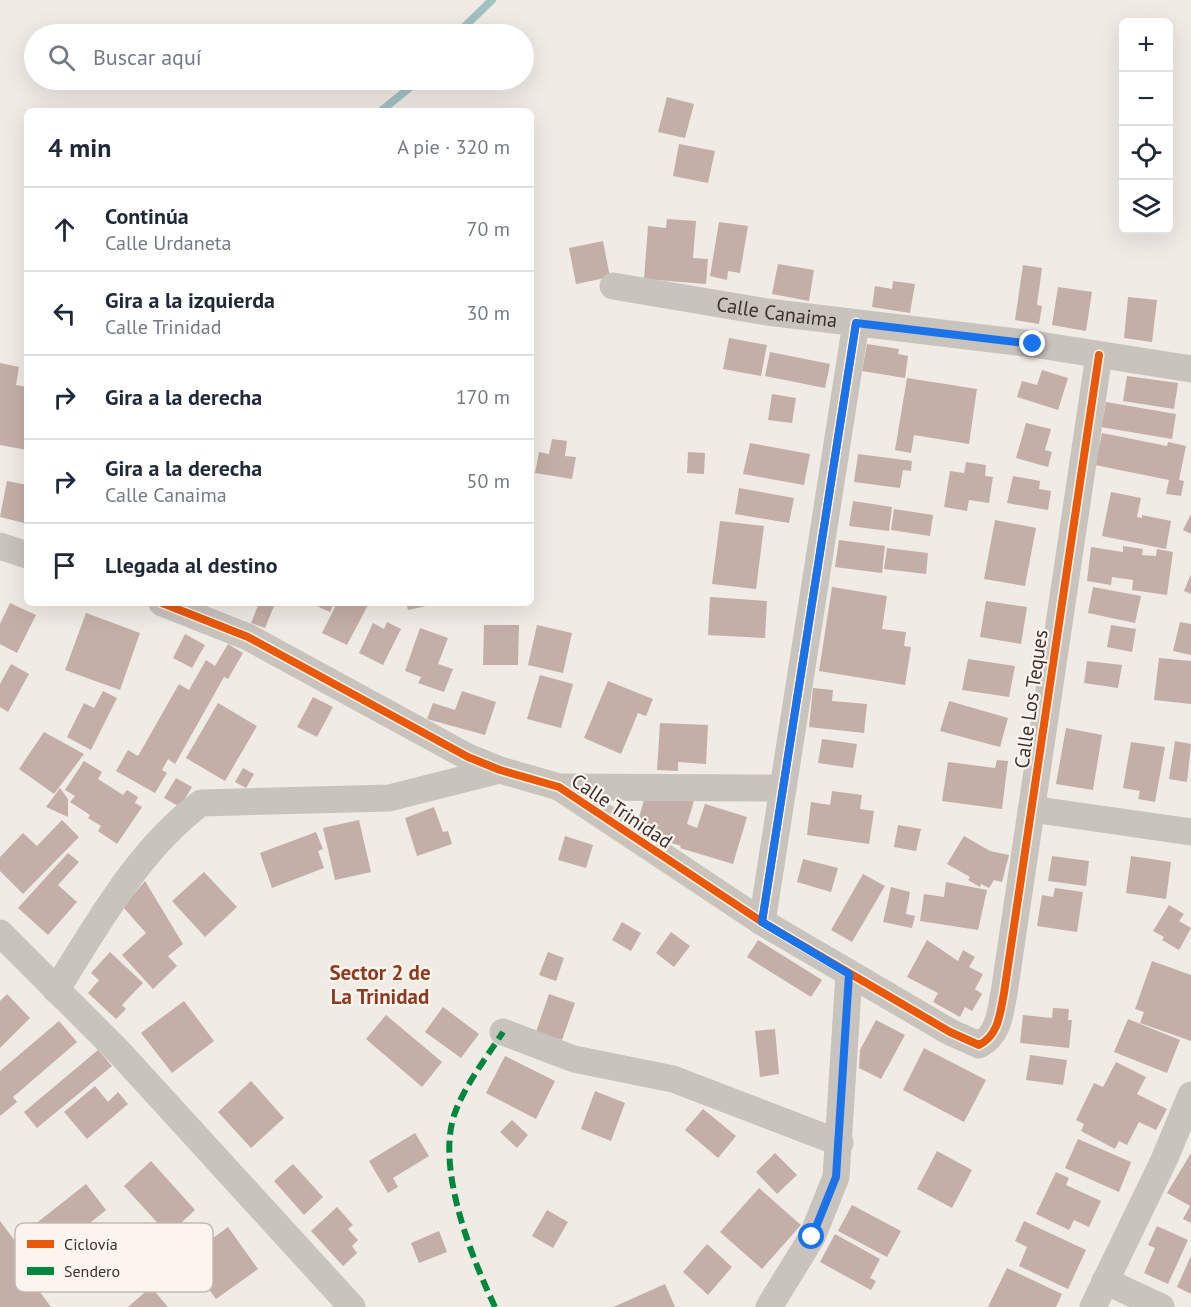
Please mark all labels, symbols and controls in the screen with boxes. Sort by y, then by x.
map controls [1119,18,1173,234]
button: + [1119,18,1173,72]
search box [24,24,534,90]
icon: search [45,41,78,74]
text: Buscar aquí [93,43,202,71]
button: − [1119,72,1173,126]
button: locate [1119,126,1173,180]
text: 4 min [48,131,111,164]
text: A pie · 320 m [397,134,510,160]
button: layers [1119,180,1173,234]
text: Continúa [105,202,189,230]
icon: ahead [48,213,81,246]
text: 70 m [467,216,510,242]
text: Calle Urdaneta [105,230,232,256]
text: Gira a la izquierda [105,286,275,314]
street label: Calle Canaima [715,291,839,333]
icon: left [48,297,81,330]
text: 30 m [467,300,510,326]
text: Calle Trinidad [105,314,221,340]
route end [1019,330,1045,356]
icon: right [48,381,81,414]
text: Gira a la derecha [105,383,262,411]
text: 170 m [456,384,510,410]
text: Gira a la derecha [105,454,262,482]
icon: right [48,465,81,498]
text: 50 m [467,468,510,494]
text: Calle Canaima [105,482,227,508]
icon: arrive [48,549,81,582]
text: Llegada al destino [105,551,278,579]
street label: Calle Los Teques [1008,628,1054,770]
street label: Calle Trinidad [566,768,678,854]
district label: Sector 2 de La Trinidad [329,959,431,1010]
legend [15,1223,213,1292]
route start [798,1223,824,1249]
text: Ciclovía [64,1234,118,1254]
text: Sendero [64,1261,120,1281]

